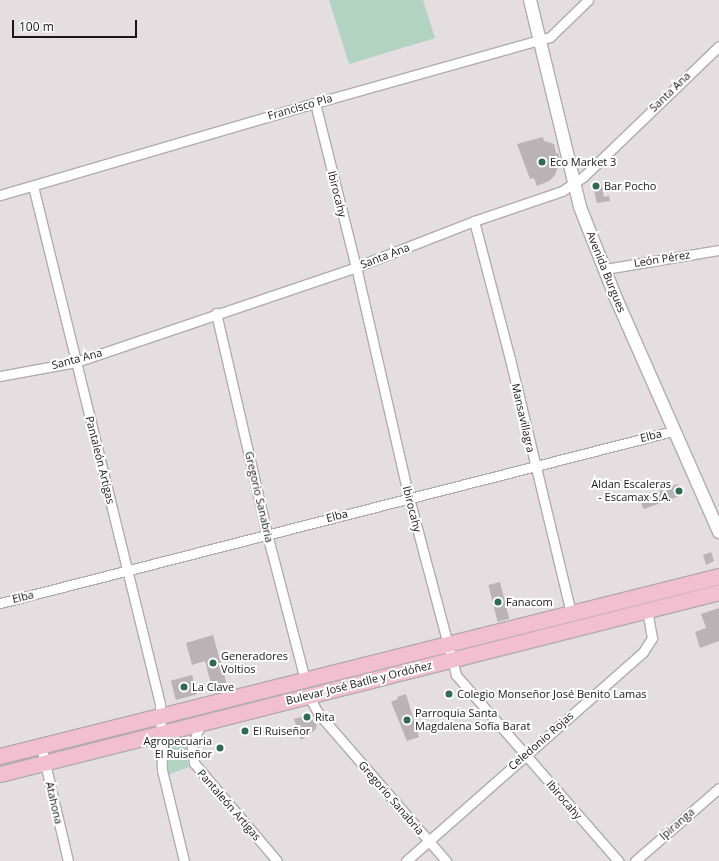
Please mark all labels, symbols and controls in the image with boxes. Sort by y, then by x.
scale bar [14,12,139,38]
text: 100 m [19,18,54,35]
street label: Santa Ana [647,69,693,115]
street label: Francisco Pla [266,91,334,123]
place label: Eco Market 3 [550,155,616,169]
marker: Eco Market 3 [537,157,547,167]
street label: Ibirocahy [325,169,349,219]
place label: Bar Pocho [604,179,656,193]
marker: Bar Pocho [591,181,601,191]
street label: Avenida Burgues [584,230,628,314]
street label: Santa Ana [359,241,411,271]
street label: León Pérez [633,248,691,270]
street label: Santa Ana [50,346,104,372]
street label: Mansavillagra [509,382,537,454]
street label: Pantaleón Artigas [83,415,117,505]
street label: Elba [639,427,663,445]
street label: Gregorio Sanabria [242,450,276,544]
place label: Aldan Escaleras - Escamax S.A. [591,478,671,504]
street label: Ibirocahy [400,484,424,534]
marker: Aldan Escaleras - Escamax S.A. [674,486,684,496]
street label: Elba [325,507,349,525]
street label: Elba [11,588,35,606]
place label: Fanacom [506,595,553,609]
marker: Fanacom [493,597,503,607]
place label: Generadores Voltios [221,650,288,676]
marker: Generadores Voltios [208,658,218,668]
street label: Bulevar José Batlle y Ordóñez [285,658,433,708]
place label: La Clave [192,680,234,694]
marker: La Clave [179,682,189,692]
place label: Colegio Monseñor José Benito Lamas [457,687,647,701]
marker: Colegio Monseñor José Benito Lamas [444,689,454,699]
place label: Parroquia Santa Magdalena Sofía Barat [415,707,530,733]
street label: Celedonio Rojas [506,709,576,773]
place label: Rita [315,710,335,724]
marker: Rita [302,712,312,722]
marker: Parroquia Santa Magdalena Sofía Barat [402,715,412,725]
place label: El Ruiseñor [253,724,310,738]
marker: El Ruiseñor [240,726,250,736]
place label: Agropecuaria El Ruiseñor [144,735,212,761]
marker: Agropecuaria El Ruiseñor [215,743,225,753]
street label: Gregorio Sanabria [355,759,427,837]
street label: Pantaleón Artigas [194,767,264,843]
street label: Ibirocahy [543,778,585,822]
street label: Atahona [43,780,65,826]
street label: Ipiranga [657,805,697,843]

